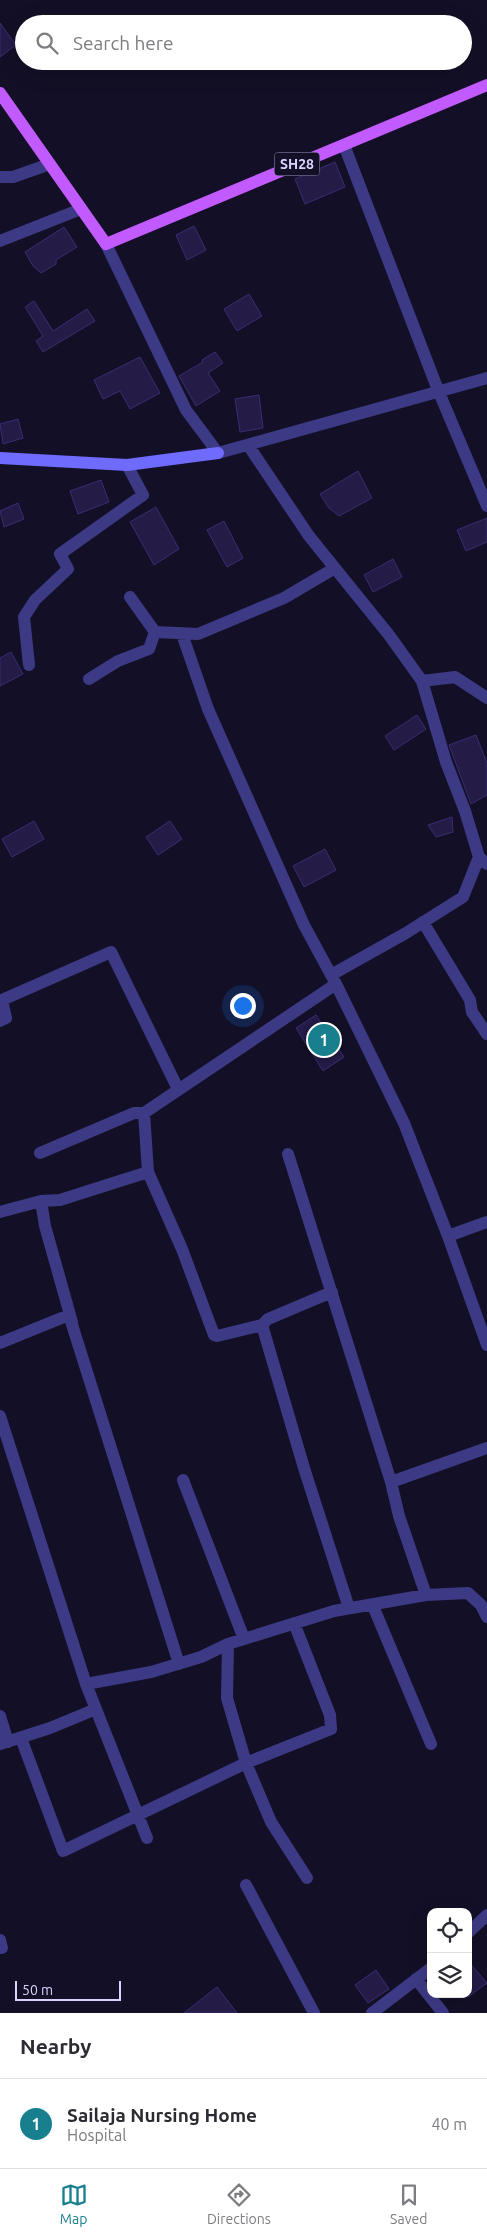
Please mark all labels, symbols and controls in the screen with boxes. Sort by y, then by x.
search box [15,15,472,70]
icon: search [33,29,61,57]
text: Search here [73,32,173,54]
road number: SH28 [274,152,320,175]
your location [230,993,256,1019]
pin: 1 [308,1021,340,1059]
map controls [427,1908,472,1998]
button: locate [427,1908,472,1953]
button: layers [427,1953,472,1998]
scale bar [15,1978,121,2001]
text: 50 m [22,1982,53,1998]
text: Nearby [20,2034,91,2058]
text: Sailaja Nursing Home [67,2104,257,2126]
text: 1 [31,2115,41,2133]
text: 40 m [431,2115,467,2133]
text: Hospital [67,2126,126,2144]
tab: Map [60,2181,88,2227]
tab: Directions [207,2181,271,2227]
tab: Saved [390,2181,427,2227]

